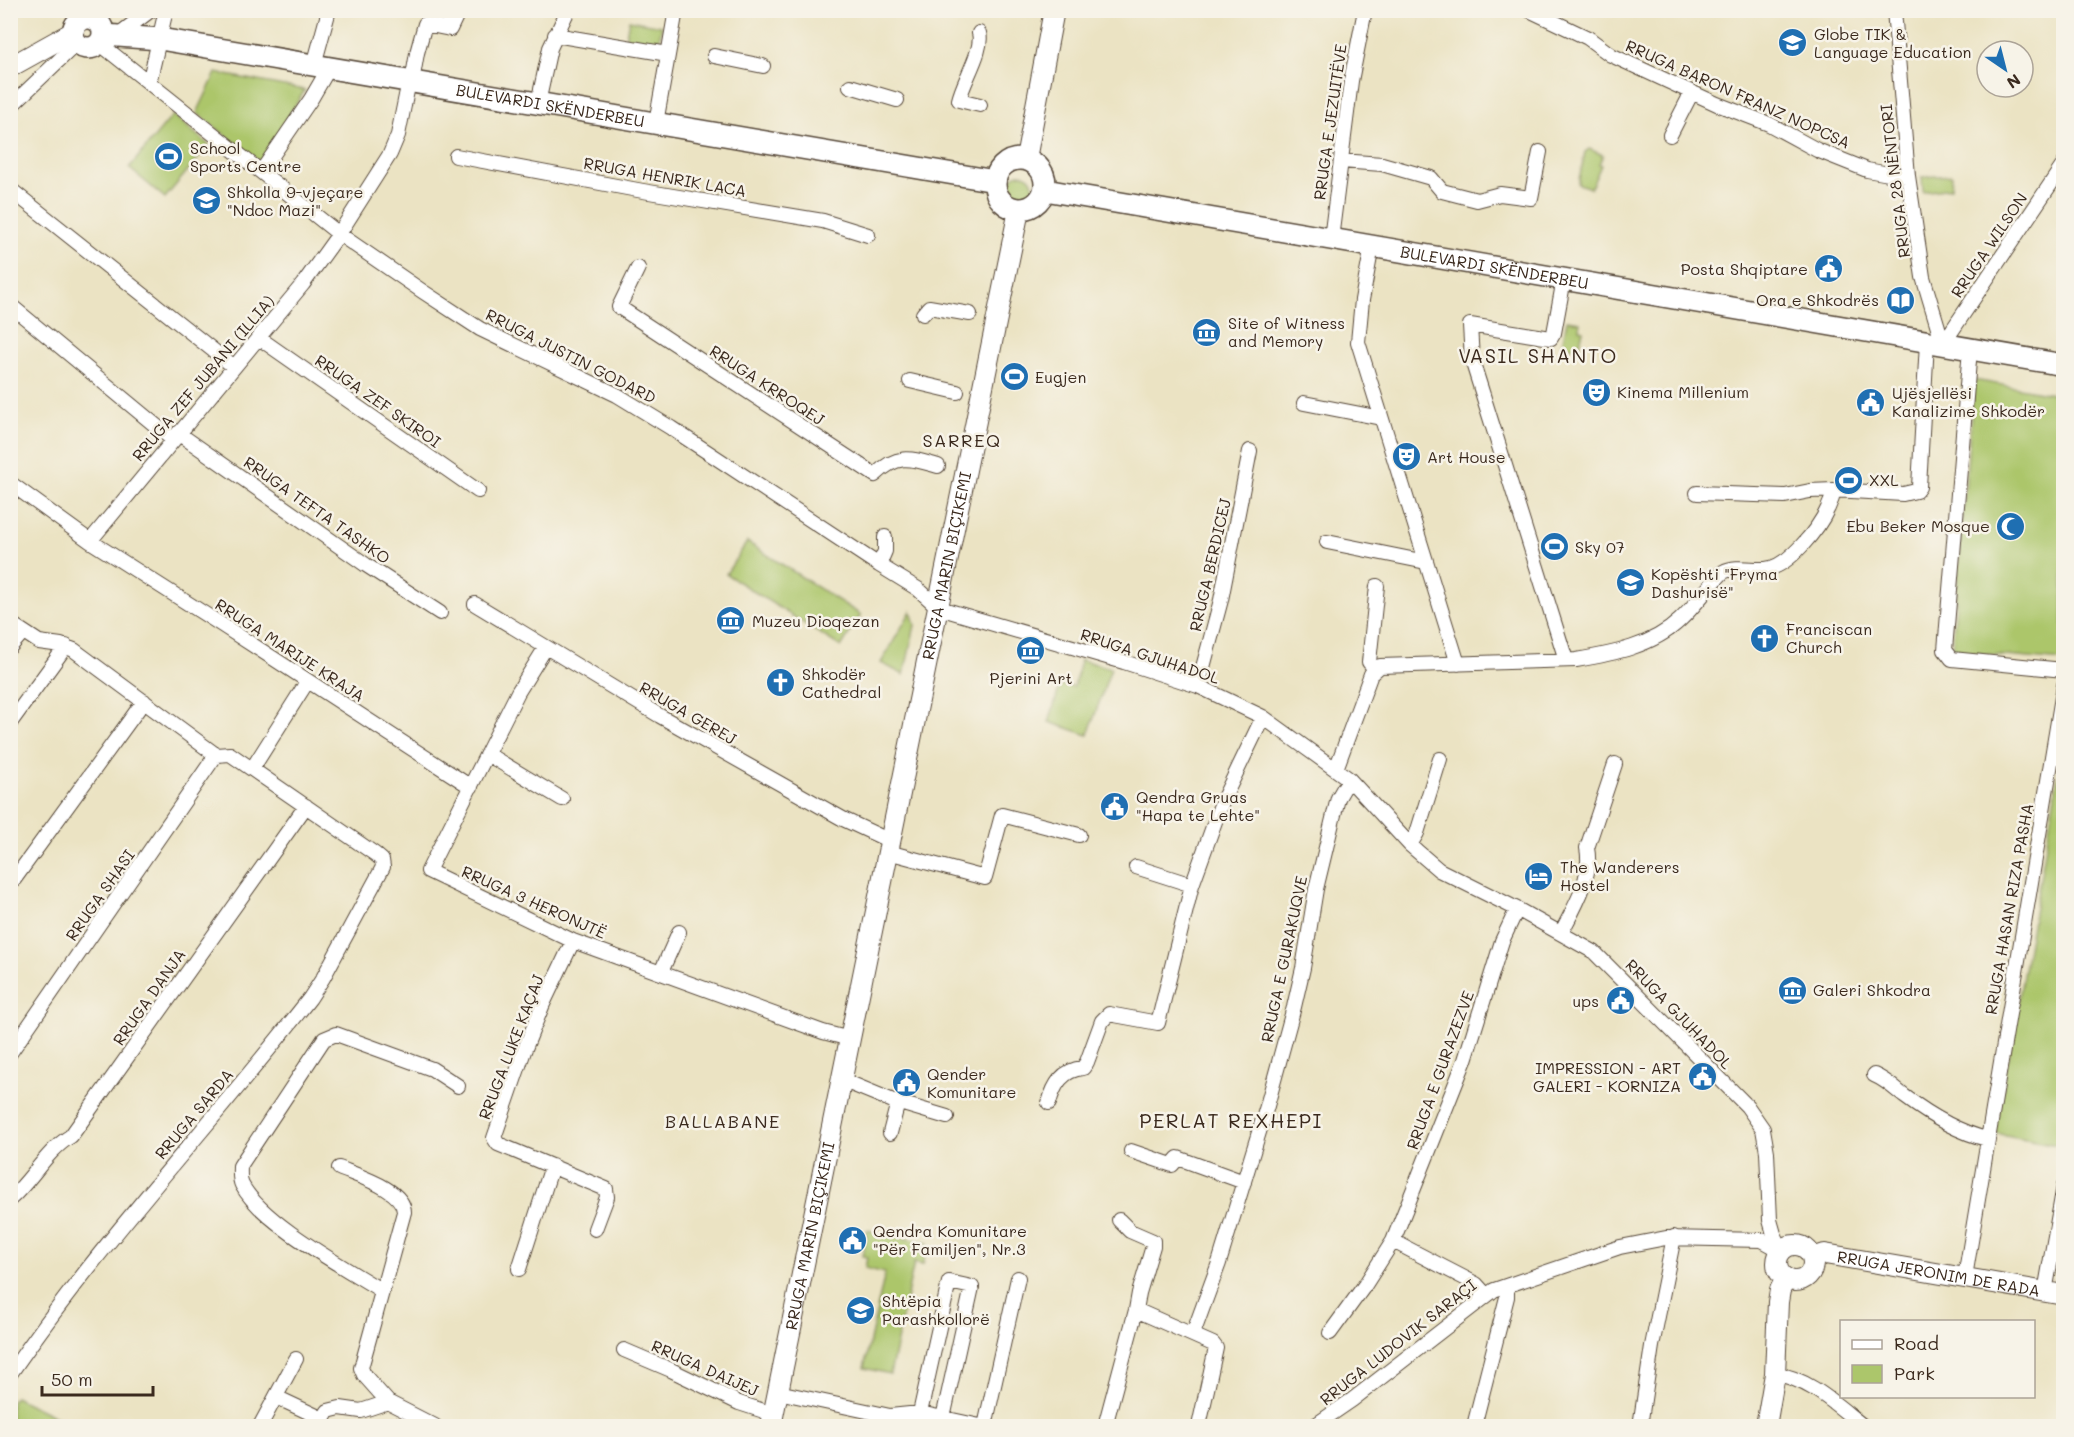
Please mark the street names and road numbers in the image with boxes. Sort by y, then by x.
street label: RRUGA BARON FRANZ NOPCSA [1623,34,1854,153]
street label: RRUGA E JEZUITËVE [1308,43,1351,201]
street label: BULEVARDI SKËNDERBEU [455,79,646,131]
street label: RRUGA 28 NËNTORI [1875,103,1914,259]
street label: RRUGA HENRIK LACA [582,152,748,201]
street label: RRUGA WILSON [1946,188,2031,301]
street label: BULEVARDI SKËNDERBEU [1399,240,1590,293]
street label: RRUGA ZEF JUBANI (ILLIA) [127,290,278,465]
street label: RRUGA JUSTIN GODARD [483,303,660,408]
street label: RRUGA KRROQEJ [706,340,829,430]
street label: RRUGA ZEF SKIROI [311,349,445,452]
street label: RRUGA TEFTA TASHKO [240,451,395,568]
street label: RRUGA MARIN BIÇIKEMI [917,470,975,661]
street label: RRUGA BERDICEJ [1184,496,1235,633]
street label: RRUGA MARIJE KRAJA [211,593,369,706]
street label: RRUGA GJUHADOL [1078,623,1223,688]
street label: RRUGA GEREJ [636,676,741,749]
street label: RRUGA HASAN RIZA PASHA [1980,802,2037,1016]
street label: RRUGA SHASI [60,845,139,944]
street label: RRUGA 3 HERONJTË [459,860,610,943]
street label: RRUGA E GURAKUQVE [1256,874,1311,1044]
street label: RRUGA DANJA [108,944,190,1049]
street label: RRUGA GJUHADOL [1621,954,1738,1074]
street label: RRUGA LUKE KAÇAJ [473,971,548,1122]
street label: RRUGA E GURAZEZVE [1401,988,1478,1152]
street label: RRUGA SARDA [150,1064,238,1163]
street label: RRUGA MARIN BIÇIKEMI [780,1140,839,1332]
street label: RRUGA JERONIM DE RADA [1836,1245,2042,1301]
street label: RRUGA LUDOVIK SARAÇI [1315,1274,1480,1409]
street label: RRUGA DAIJEJ [648,1335,762,1401]

